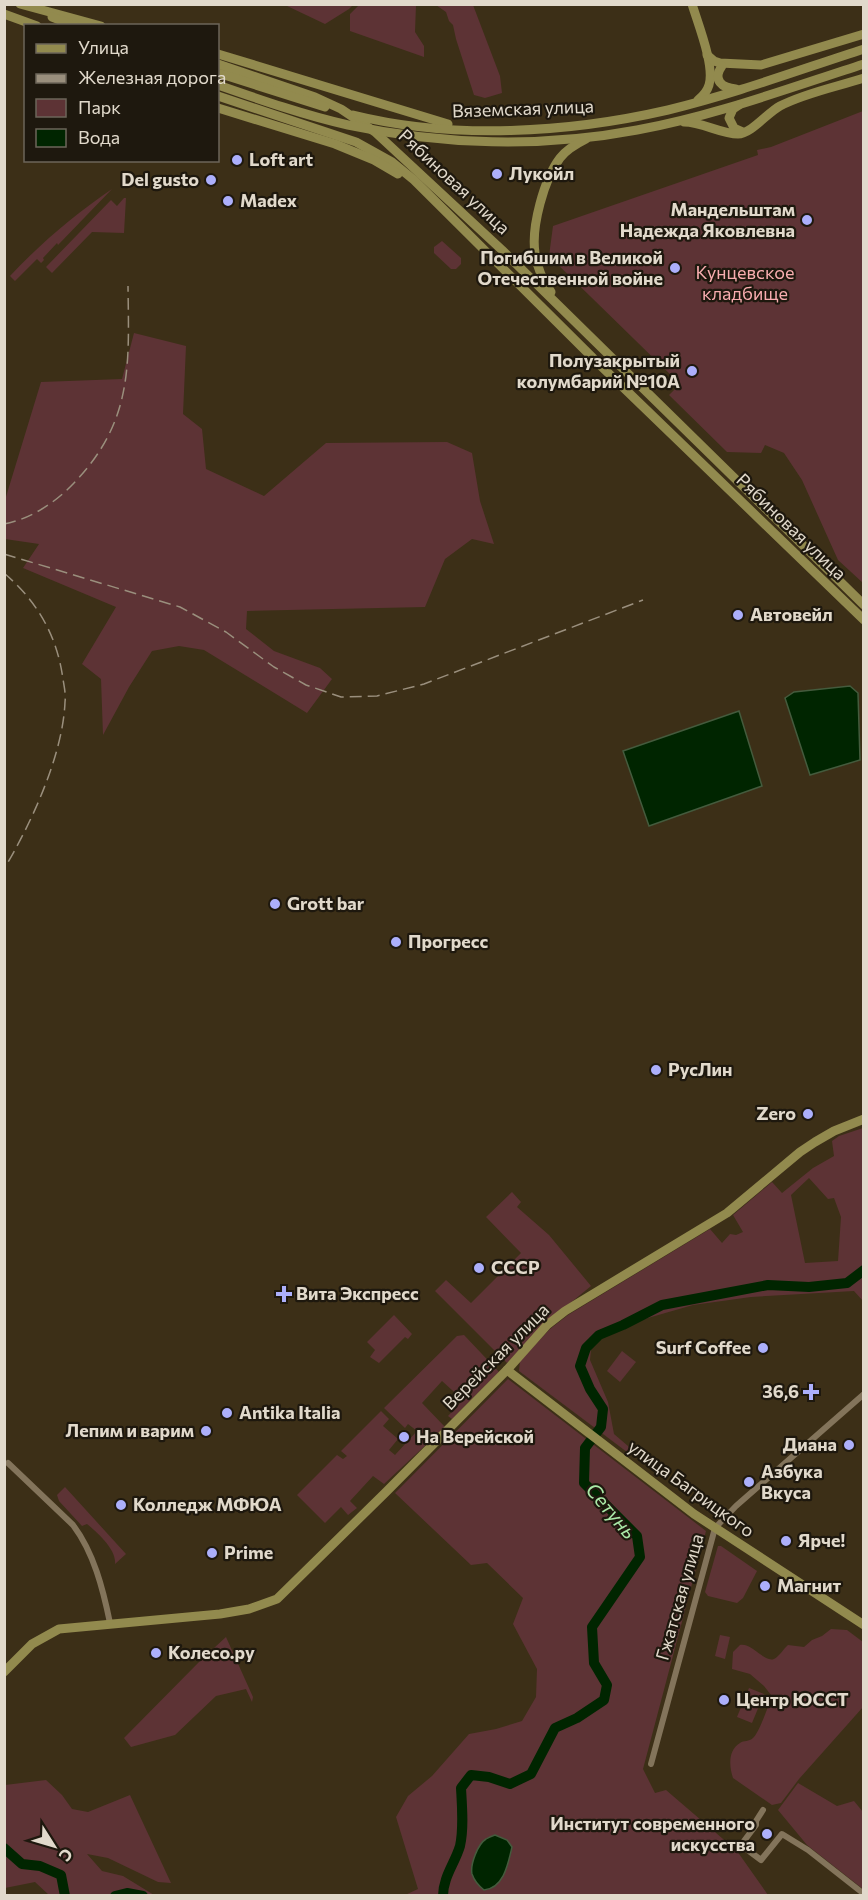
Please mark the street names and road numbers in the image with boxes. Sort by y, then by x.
street label: Вяземская улица [452,95,594,121]
street label: Рябиновая улица [395,124,515,238]
street label: Рябиновая улица [732,468,851,584]
street label: Верейская улица [437,1298,553,1414]
street label: улица Багрицкого [624,1435,759,1541]
street label: Гжатская улица [650,1531,708,1662]

